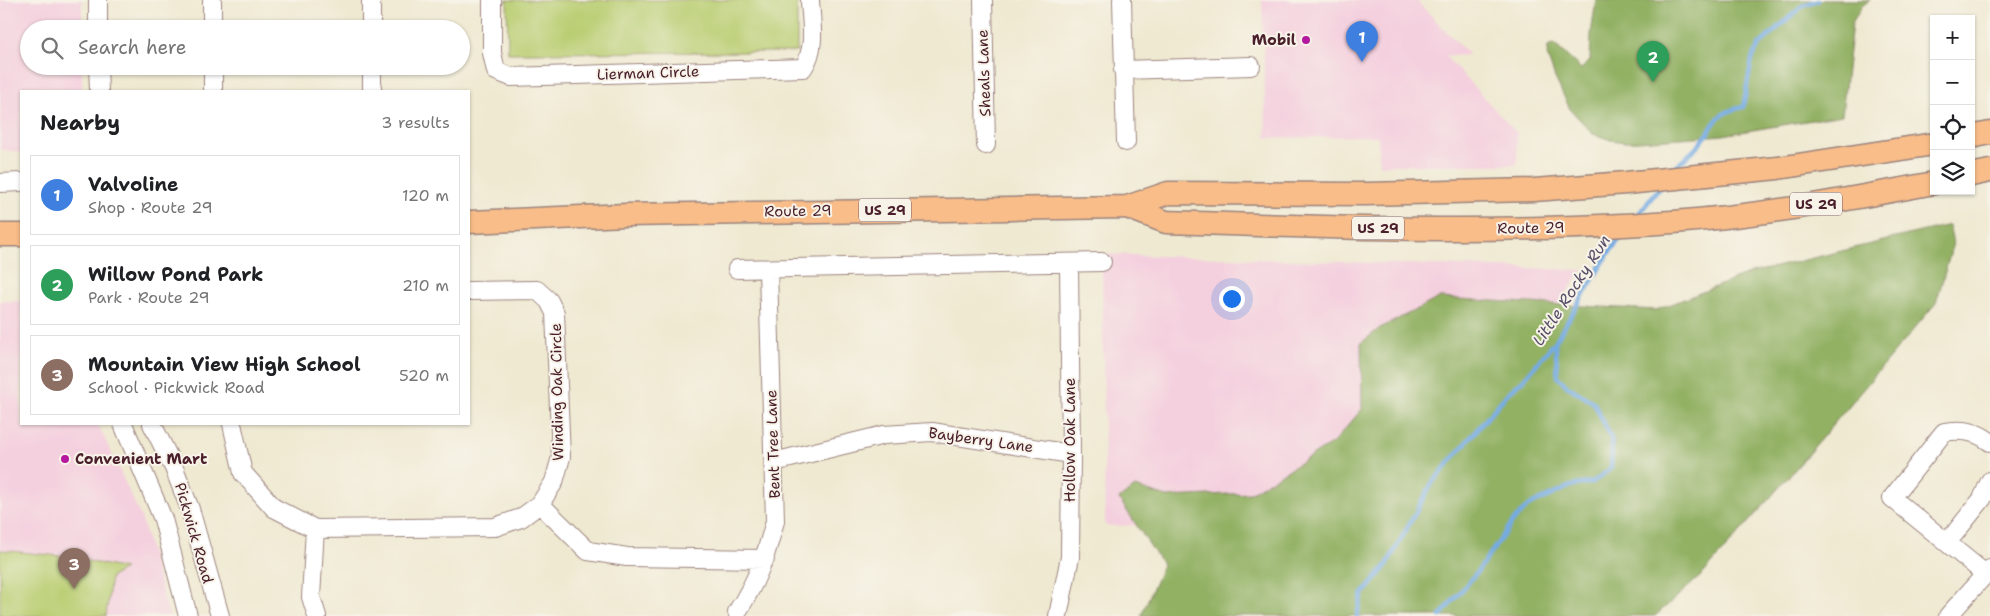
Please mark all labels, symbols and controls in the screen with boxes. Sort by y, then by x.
map controls [1930,15,1975,195]
button: + [1930,15,1975,60]
search box [20,20,470,75]
pin: 1 [1346,21,1378,62]
street label: Sheals Lane [972,29,996,117]
place label: Mobil [1252,30,1296,50]
icon: search [38,34,66,62]
marker: Mobil [1300,34,1312,46]
text: Search here [78,35,187,60]
pin: 2 [1637,41,1669,82]
button: − [1930,60,1975,105]
street label: Lierman Circle [596,61,700,85]
button: locate [1930,105,1975,150]
text: Nearby [40,109,120,137]
text: 3 results [381,112,450,133]
button: layers [1930,150,1975,195]
text: Valvoline [88,172,178,197]
text: 1 [53,185,61,206]
text: 120 m [402,185,449,206]
road number: US 29 [1790,192,1842,215]
text: Shop · Route 29 [88,197,213,218]
road number: US 29 [859,198,911,222]
street label: Route 29 [764,200,832,222]
road number: US 29 [1352,217,1404,240]
street label: Route 29 [1497,217,1565,239]
water label: Little Rocky Run [1528,231,1615,350]
text: Willow Pond Park [88,262,263,287]
text: 2 [51,275,63,296]
text: 210 m [402,275,449,296]
your location [1219,286,1245,312]
text: Park · Route 29 [88,287,210,308]
street label: Winding Oak Circle [546,323,568,461]
text: Mountain View High School [88,352,361,377]
text: 3 [51,365,63,386]
text: 520 m [399,365,449,386]
text: School · Pickwick Road [88,377,265,398]
street label: Hollow Oak Lane [1060,378,1080,502]
street label: Bent Tree Lane [761,389,785,499]
street label: Bayberry Lane [927,423,1035,457]
place label: Convenient Mart [75,449,207,469]
marker: Convenient Mart [59,453,71,465]
street label: Pickwick Road [170,480,218,586]
pin: 3 [58,548,90,589]

